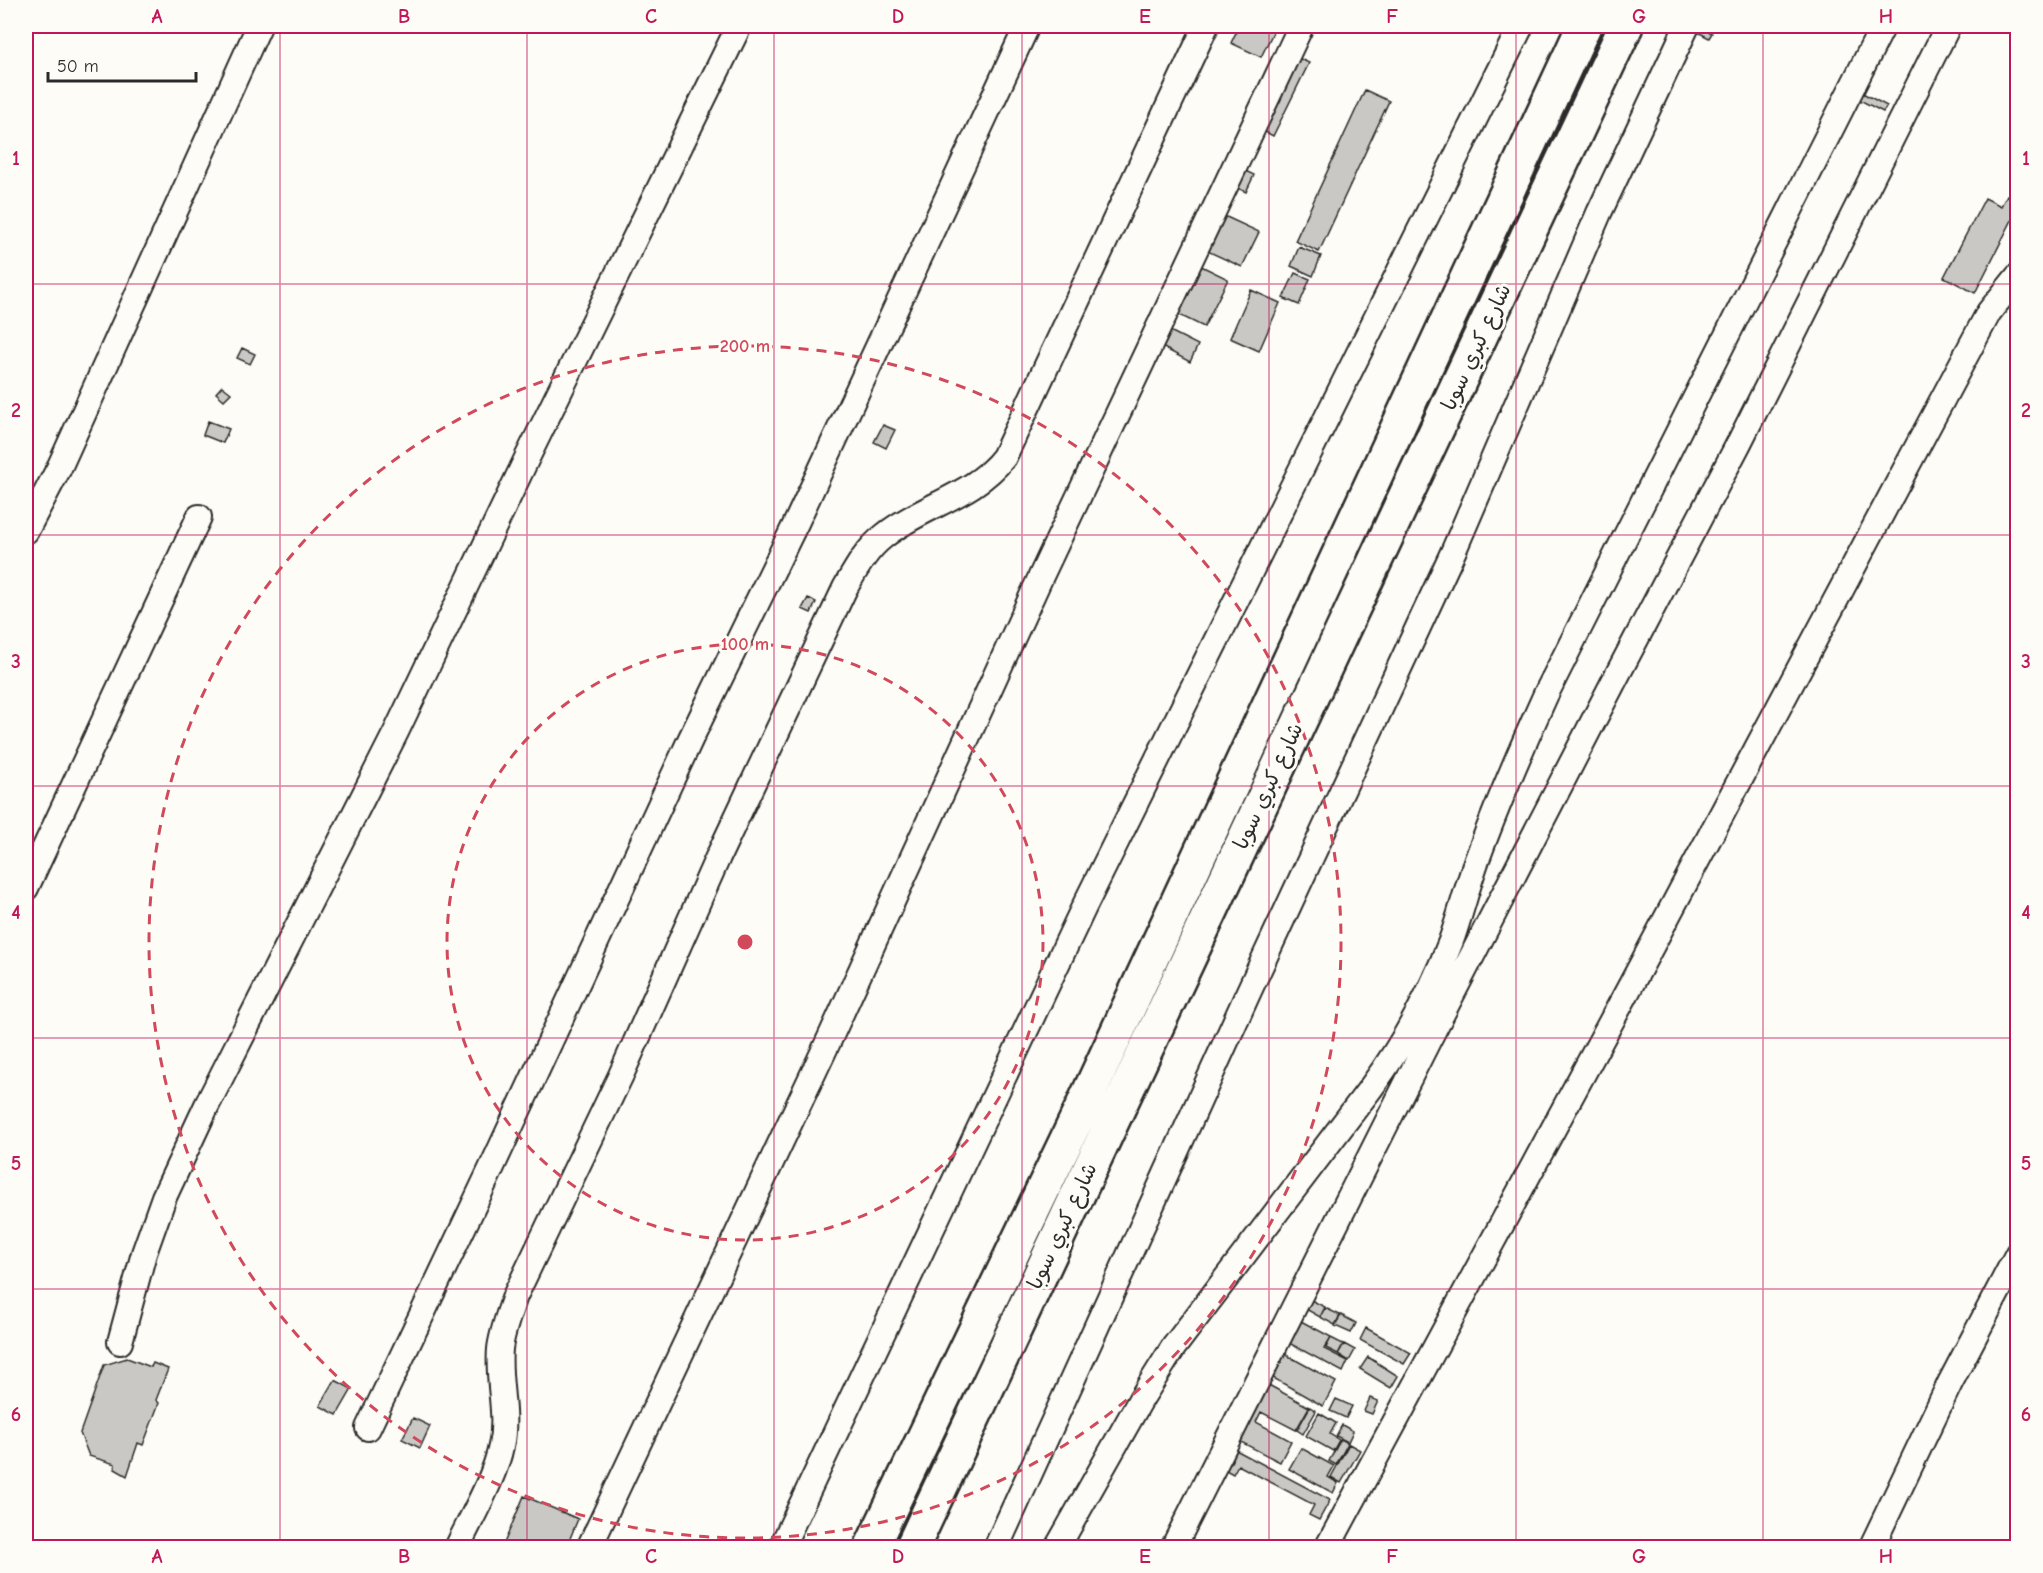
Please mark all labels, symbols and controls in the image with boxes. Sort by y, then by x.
text: A [151,5,163,28]
text: B [398,5,410,28]
text: C [645,5,657,28]
text: D [892,5,904,28]
text: E [1139,5,1151,28]
text: F [1386,5,1398,28]
text: G [1632,5,1646,28]
text: H [1879,5,1893,28]
scale bar [48,45,196,83]
text: 50 m [57,56,99,77]
text: 1 [12,147,20,170]
text: 1 [2022,147,2030,170]
street label: شارع كبري سوبا [1436,280,1518,415]
text: 200 m [720,336,770,357]
text: 2 [11,399,21,422]
text: 2 [2021,399,2031,422]
text: 100 m [721,634,769,655]
text: 3 [11,650,21,673]
text: 3 [2021,650,2031,673]
street label: شارع كبري سوبا [1228,719,1310,854]
text: 4 [11,901,21,924]
text: 4 [2021,901,2031,924]
centre of rings [735,932,755,952]
text: 5 [11,1152,21,1175]
text: 5 [2021,1152,2031,1175]
street label: شارع كبري سوبا [1022,1159,1104,1294]
text: 6 [11,1403,21,1426]
text: 6 [2021,1403,2031,1426]
text: A [151,1545,163,1568]
text: B [398,1545,410,1568]
text: C [645,1545,657,1568]
text: D [892,1545,904,1568]
text: E [1139,1545,1151,1568]
text: F [1386,1545,1398,1568]
text: G [1632,1545,1646,1568]
text: H [1879,1545,1893,1568]

